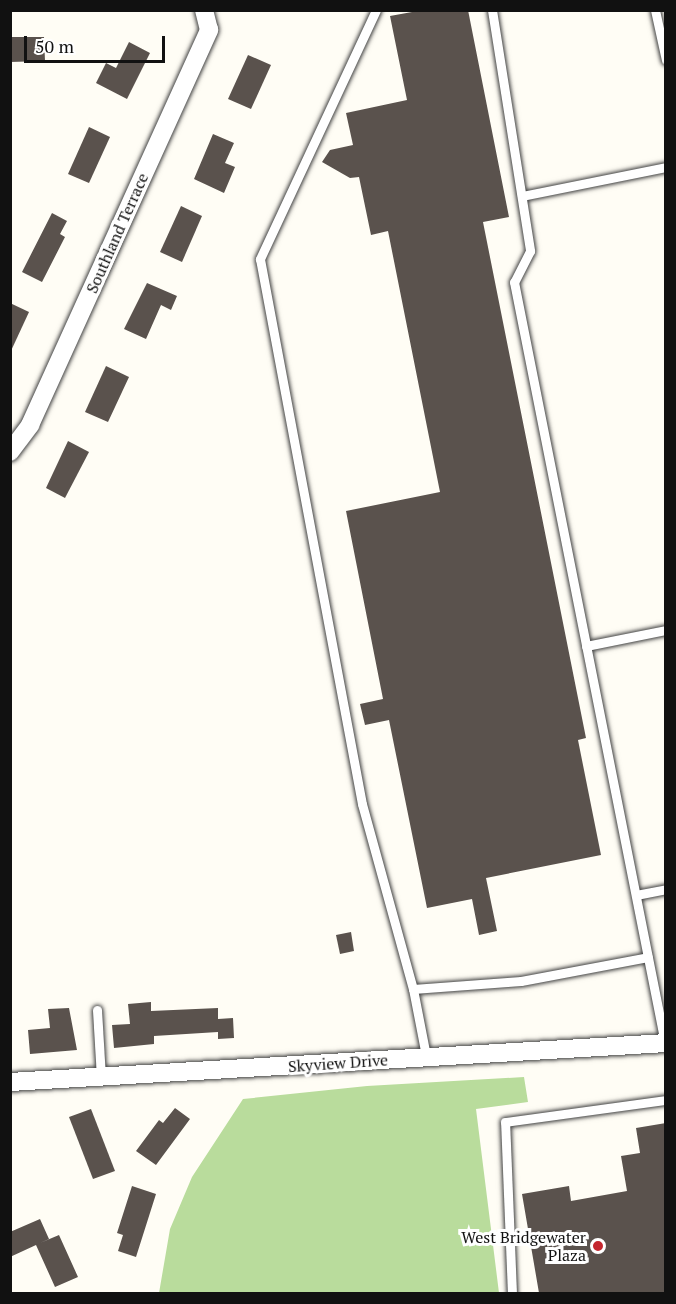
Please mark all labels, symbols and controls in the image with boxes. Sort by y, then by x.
scale bar [27,24,168,62]
text: 50 m [35,34,74,58]
street label: Southland Terrace [82,170,152,296]
street label: Skyview Drive [287,1050,389,1076]
place label: West Bridgewater Plaza [461,1227,586,1265]
marker: West Bridgewater Plaza [591,1239,605,1253]

